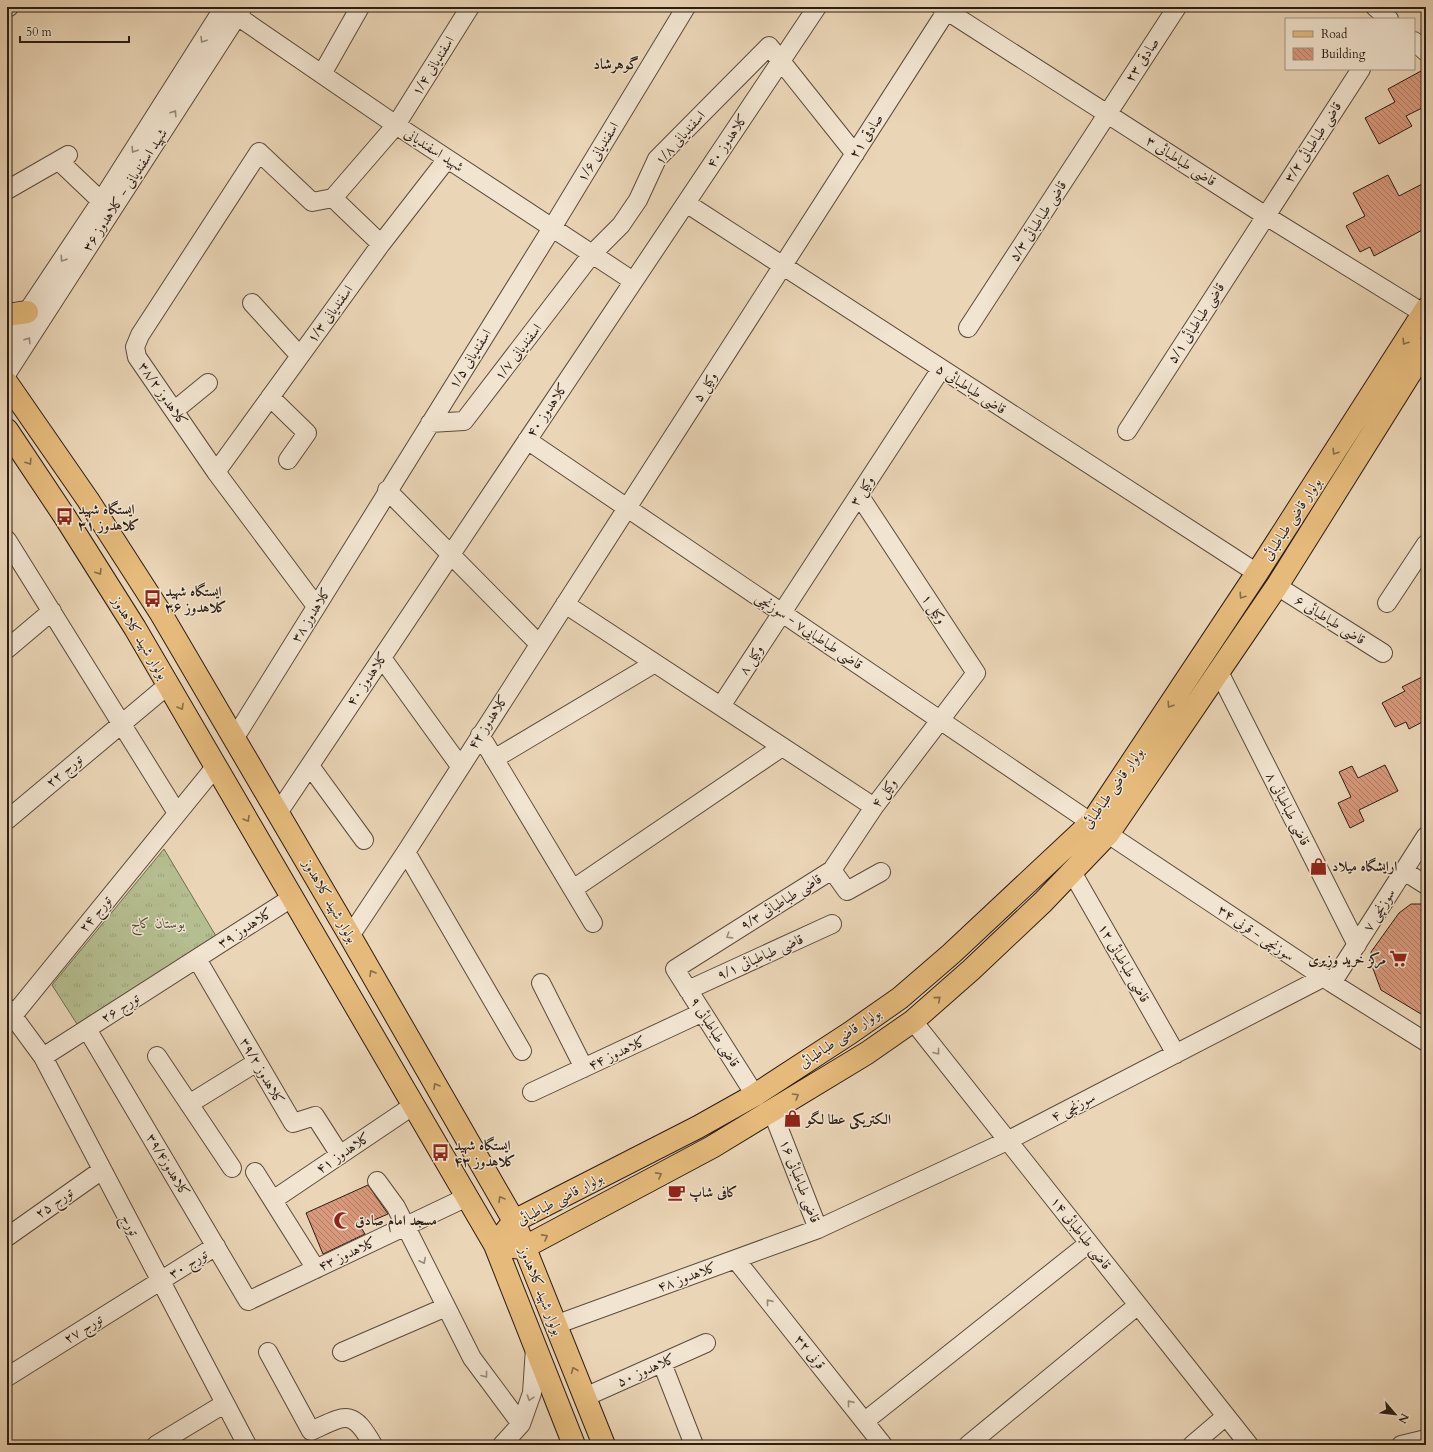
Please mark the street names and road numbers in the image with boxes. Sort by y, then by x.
street label: اسفندیانی ۱/۴ [407,33,459,99]
street label: صادقی ۲۳ [1121,34,1163,86]
street label: قاضی طباطبائی ۳/۲ [1280,98,1346,186]
street label: اسفندیانی ۱/۸ [650,107,710,169]
street label: کلاهدوز ۴۰ [702,110,752,172]
street label: صادقی ۲۱ [845,110,887,162]
street label: اسفندیانی ۱/۶ [573,118,623,186]
street label: شهید اسفندیانی [401,124,468,176]
street label: شهید اسفندیانی - کلاهدوز ۳۶ [78,125,172,255]
street label: قاضی طباطبائی ۳ [1142,131,1220,191]
street label: قاضی طباطبائی ۵/۳ [1005,177,1071,265]
street label: قاضی طباطبائی ۵/۱ [1163,279,1229,367]
street label: اسفندیانی ۱/۳ [303,281,357,347]
street label: ۱/۷ اسفندیانی [490,320,546,384]
street label: اسفندیانی ۱/۵ [444,326,496,392]
street label: کلاهدوز ۳۸/۲ [134,358,192,430]
street label: قاضی طباطبائی ۵ [932,359,1010,419]
street label: وکيل ۵ [688,368,723,406]
street label: کلاهدوز ۴۰ [522,379,572,441]
street label: وکيل ۳ [845,472,880,510]
street label: بولوار قاضی طباطبائی [1258,474,1326,564]
street label: کلاهدوز ۳۸ [287,584,335,646]
street label: قاضی طباطبایی۷ - سوزنچی [752,588,866,674]
street label: وکيل ۱ [916,590,951,628]
street label: بولوار شهید کلاهدوز [107,591,172,683]
street label: قاضی طباطبائی ۶ [1291,591,1369,649]
street label: وکيل ۸ [734,641,769,679]
street label: کلاهدوز ۴۰ [342,648,392,710]
street label: کلاهدوز ۴۲ [463,691,513,753]
street label: بولوار قاضی طباطبائی [1078,743,1148,832]
street label: تورج ۲۲ [42,750,89,794]
street label: قاضی طباطبائی ۸ [1261,769,1315,849]
street label: وکيل ۴ [867,774,902,812]
street label: بولوار شهید کلاهدوز [297,854,362,947]
street label: قاضی طباطبائی ۹/۳ [737,869,825,935]
street label: سوزنچی ۷ [1358,885,1400,935]
street label: تورج ۲۴ [74,891,118,938]
street label: سوزنچی - قرنی ۳۴ [1214,900,1298,966]
street label: کلاهدوز ۳۹ [214,903,276,953]
street label: قاضی طباطبائی ۱۲ [1094,920,1154,1006]
street label: قاضی طباطبائی ۹/۱ [714,929,806,985]
street label: تورج ۲۶ [97,988,145,1030]
street label: قاضی طباطبائی ۹ [686,993,744,1071]
street label: بولوار قاضی طباطبائی [795,1003,885,1073]
street label: کلاهدوز ۴۴ [585,1031,649,1075]
street label: کلاهدوز ۳۹/۲ [235,1034,289,1108]
street label: سوزنچی ۴ [1048,1088,1099,1126]
street label: کلاهدوز ۴۱ [312,1128,374,1178]
street label: کلاهدوز۳۹/۴ [142,1130,194,1200]
street label: قاضی طباطبائی ۱۶ [775,1136,825,1226]
street label: بولوار قاضی طباطبائی [513,1168,607,1230]
street label: تورج ۲۵ [31,1183,79,1225]
street label: قاضی طباطبائی ۱۴ [1046,1192,1116,1274]
street label: تورج [114,1211,144,1241]
street label: کلاهدوز ۴۳ [315,1232,379,1276]
street label: بولوار شهید کلاهدوز [514,1242,567,1338]
street label: تورج ۳۰ [165,1245,213,1286]
street label: کلاهدوز ۴۸ [655,1258,719,1296]
street label: تورج ۲۷ [60,1310,108,1351]
street label: قرنی ۳۲ [790,1331,830,1373]
street label: کلاهدوز ۵۰ [614,1349,678,1391]

